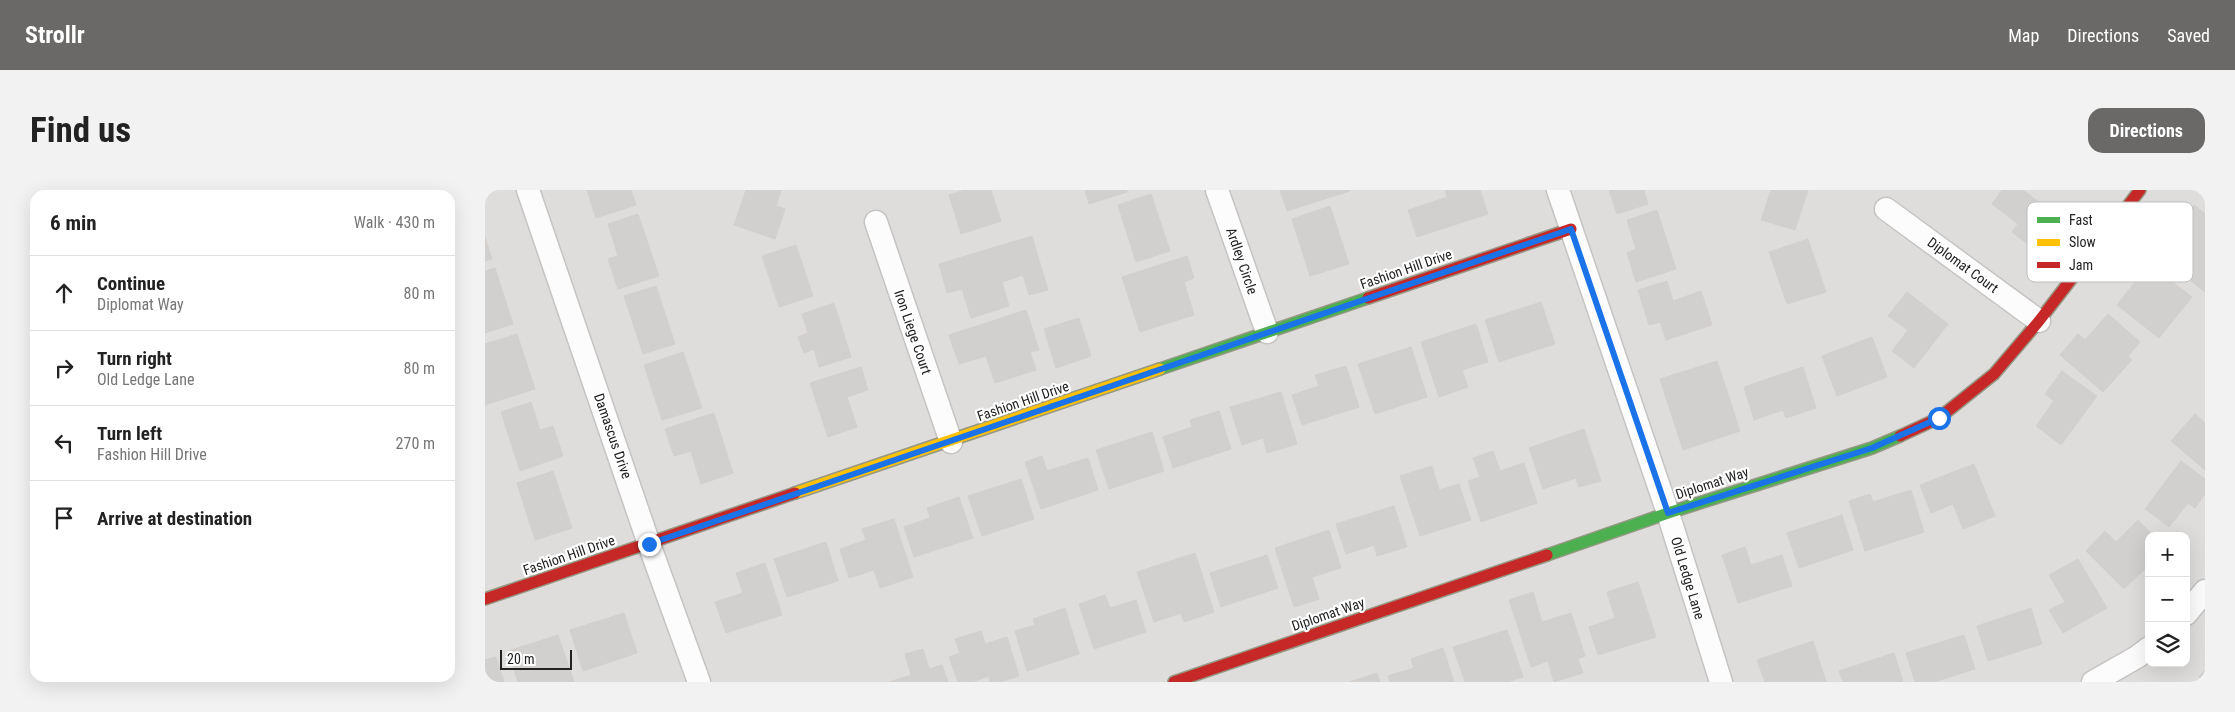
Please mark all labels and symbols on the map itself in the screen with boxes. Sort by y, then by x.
legend [2027,202,2193,282]
text: Fast [2069,212,2093,228]
street label: Ardley Circle [1223,226,1261,297]
street label: Diplomat Court [1925,234,2001,296]
text: Slow [2069,234,2096,250]
street label: Fashion Hill Drive [1358,246,1454,292]
text: Jam [2069,257,2093,273]
street label: Iron Liege Court [891,288,935,376]
street label: Fashion Hill Drive [975,378,1071,424]
street label: Damascus Drive [591,391,635,481]
route start [1928,407,1951,430]
street label: Diplomat Way [1673,464,1751,502]
street label: Fashion Hill Drive [521,532,617,578]
route end [638,533,661,556]
street label: Old Ledge Lane [1668,535,1708,622]
street label: Diplomat Way [1290,594,1367,634]
scale bar [500,647,573,670]

